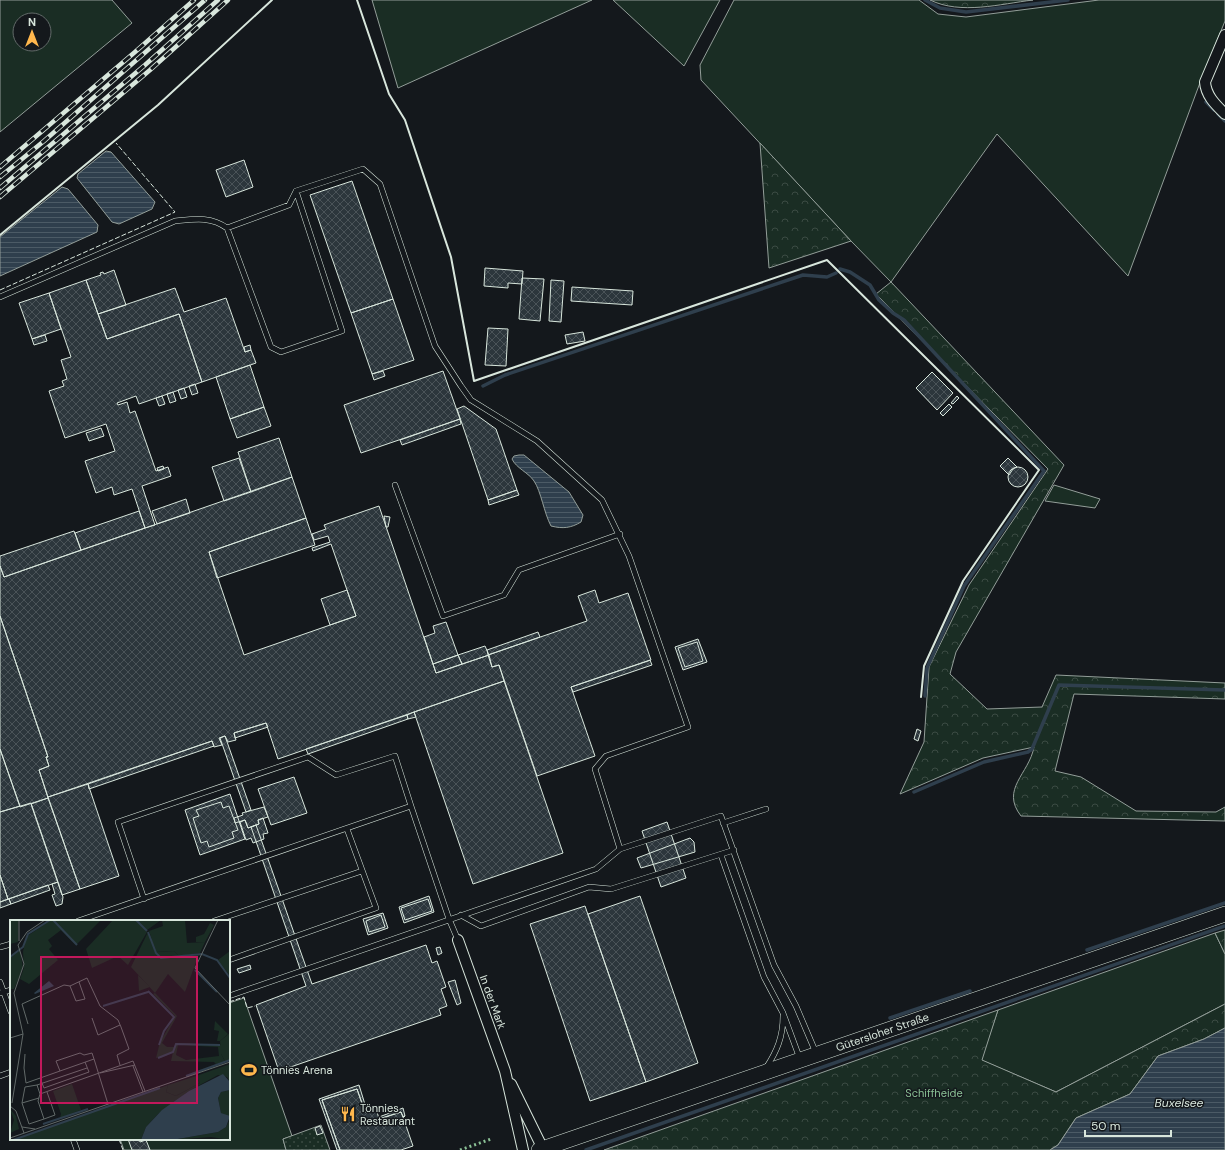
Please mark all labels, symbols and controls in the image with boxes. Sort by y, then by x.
north arrow [12,12,52,52]
text: N [28,15,36,29]
inset map [10,920,230,1140]
street label: In der Mark [477,973,509,1032]
street label: Gütersloher Straße [834,1009,931,1054]
sports icon: Tönnies Arena [240,1061,258,1079]
place label: Tönnies Arena [261,1063,332,1077]
park label: Schiffheide [905,1086,963,1100]
water label: Buxelsee [1155,1095,1204,1111]
place label: Tönnies Restaurant [360,1101,415,1128]
restaurant icon: Tönnies Restaurant [339,1105,357,1123]
scale bar [1085,1112,1171,1138]
text: 50 m [1091,1118,1120,1134]

